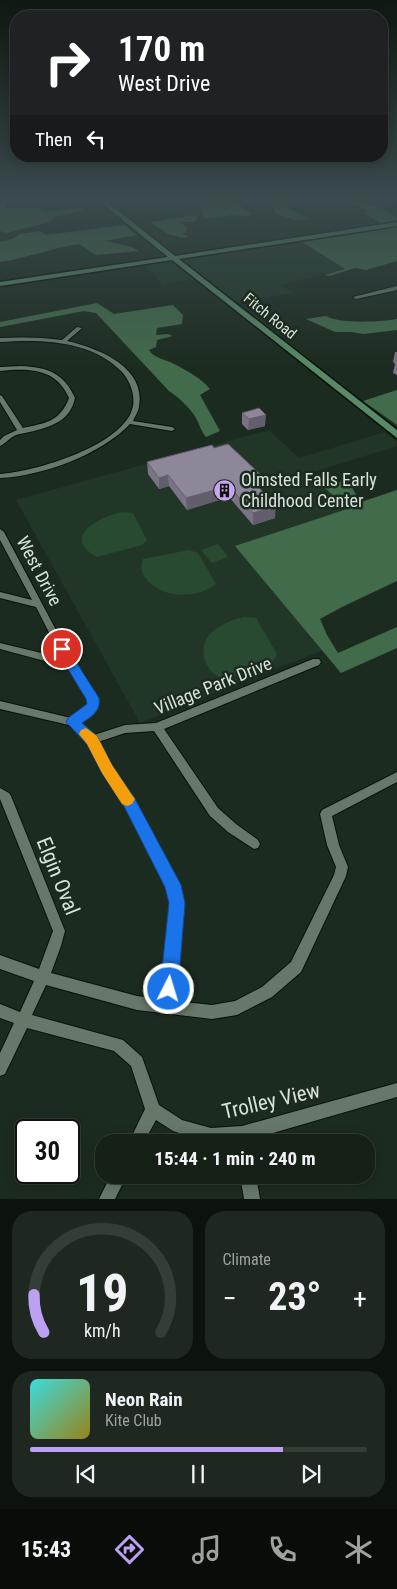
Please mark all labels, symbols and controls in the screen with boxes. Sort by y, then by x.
text: 170 m [118,29,205,70]
icon: right [35,30,100,95]
text: West Drive [118,71,210,96]
icon: left [82,125,110,153]
text: Then [35,128,72,151]
street label: Fitch Road [240,289,300,343]
place label: Olmsted Falls Early Childhood Center [241,469,377,511]
building icon: Olmsted Falls Early Childhood Center [213,478,237,502]
street label: West Drive [12,533,66,609]
pin [41,628,83,670]
icon: arrive [48,635,76,663]
street label: Village Park Drive [151,652,275,719]
street label: Elgin Oval [32,834,84,918]
position arrow [142,962,194,1014]
street label: Trolley View [220,1078,323,1124]
speed limit sign: 30 [15,1119,80,1184]
text: 15:44 · 1 min · 240 m [154,1147,316,1170]
text: Climate [223,1250,271,1269]
text: 19 [76,1263,129,1324]
text: 23° [268,1275,321,1319]
text: − [223,1282,237,1315]
text: + [353,1282,367,1315]
text: km/h [84,1320,121,1341]
text: Neon Rain [105,1388,183,1411]
text: Kite Club [105,1411,162,1430]
icon: previous [72,1460,100,1488]
icon: pause [184,1460,212,1488]
icon: next [297,1460,325,1488]
icon: directions [112,1532,147,1567]
icon: music [189,1532,224,1567]
icon: phone [265,1532,300,1567]
icon: climate [341,1532,376,1567]
text: 15:43 [21,1537,71,1562]

